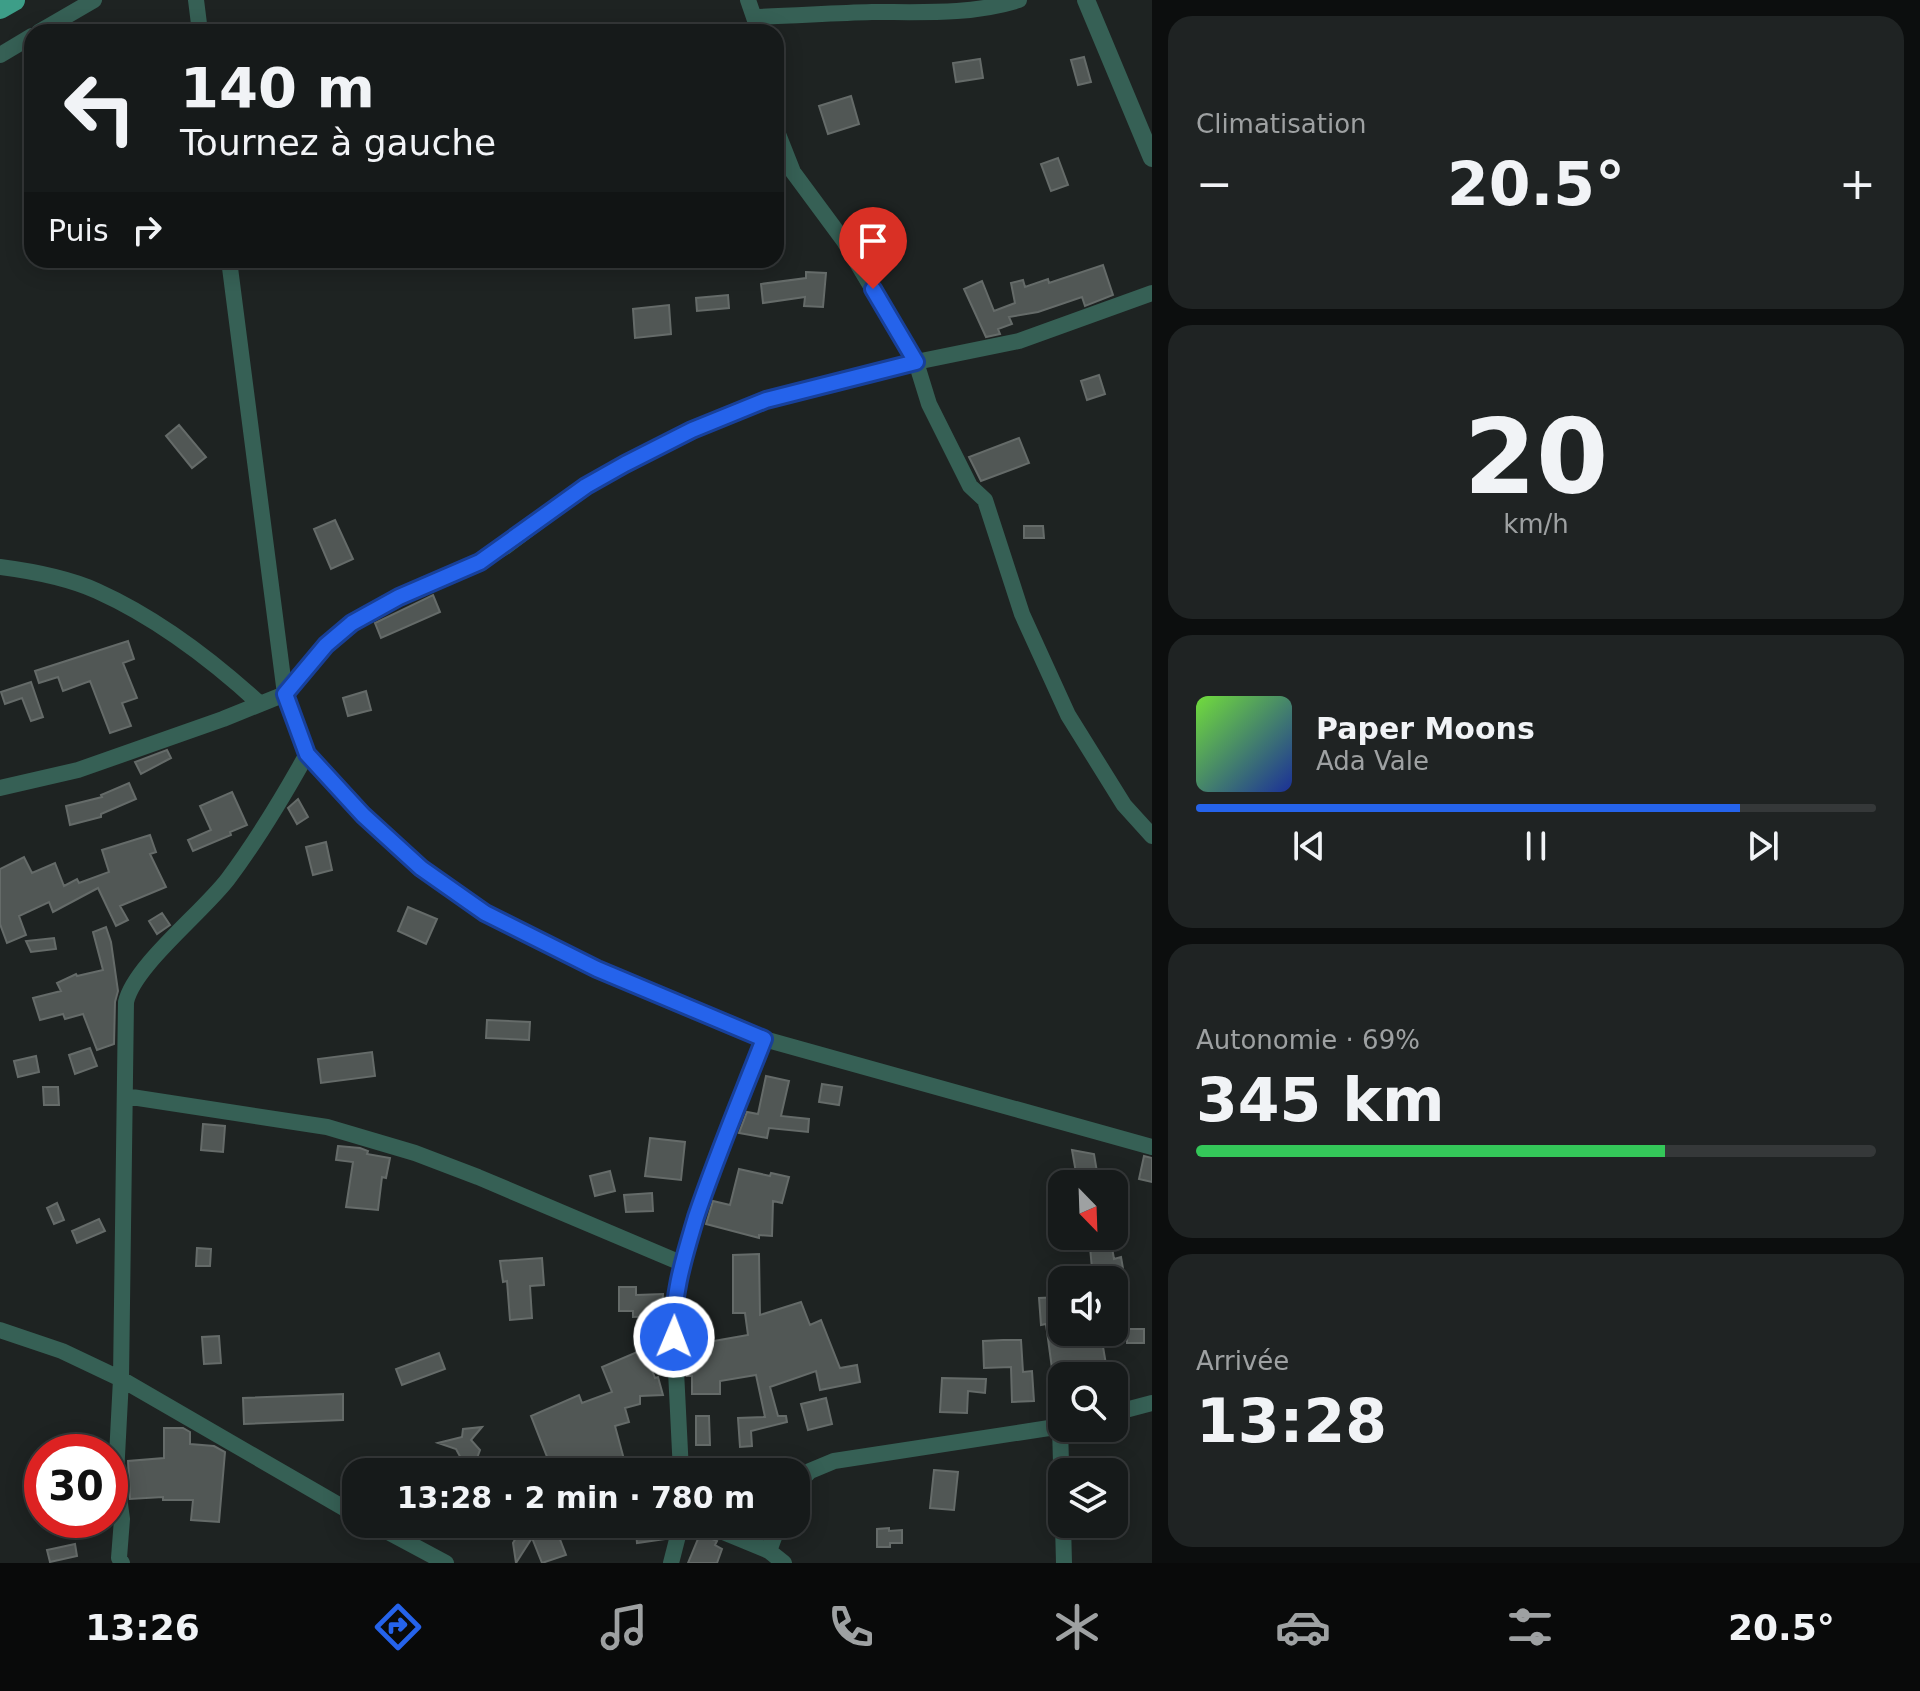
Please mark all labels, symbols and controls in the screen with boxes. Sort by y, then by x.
text: 140 m [180,55,375,120]
icon: left [48,56,152,160]
text: Climatisation [1196,109,1367,139]
text: Tournez à gauche [180,122,496,163]
text: 20.5° [1447,149,1625,219]
text: − [1196,158,1233,209]
text: + [1839,158,1876,209]
pin [839,207,907,289]
icon: right [125,208,169,252]
text: Puis [48,213,109,248]
icon: arrive [851,219,895,263]
text: 20 [1464,396,1608,518]
text: km/h [1503,509,1569,539]
text: Paper Moons [1316,711,1535,746]
text: Ada Vale [1316,746,1429,776]
icon: previous [1287,824,1331,868]
icon: pause [1514,824,1558,868]
icon: next [1741,824,1785,868]
text: Autonomie · 69% [1196,1025,1420,1055]
text: 345 km [1196,1065,1445,1135]
north arrow [1048,1170,1128,1250]
map controls [1048,1170,1128,1538]
button: sound [1048,1266,1128,1346]
position arrow [632,1295,716,1379]
text: Arrivée [1196,1346,1289,1376]
button: search [1048,1362,1128,1442]
text: 13:28 [1196,1386,1387,1456]
speed limit sign: 30 [24,1434,128,1538]
button: layers [1048,1458,1128,1538]
text: 13:28 · 2 min · 780 m [397,1480,755,1515]
icon: directions [370,1599,426,1655]
icon: music [596,1599,652,1655]
icon: phone [823,1599,879,1655]
icon: climate [1049,1599,1105,1655]
icon: car [1275,1599,1331,1655]
icon: filters [1502,1599,1558,1655]
text: 13:26 [85,1607,200,1648]
text: 20.5° [1728,1607,1835,1648]

